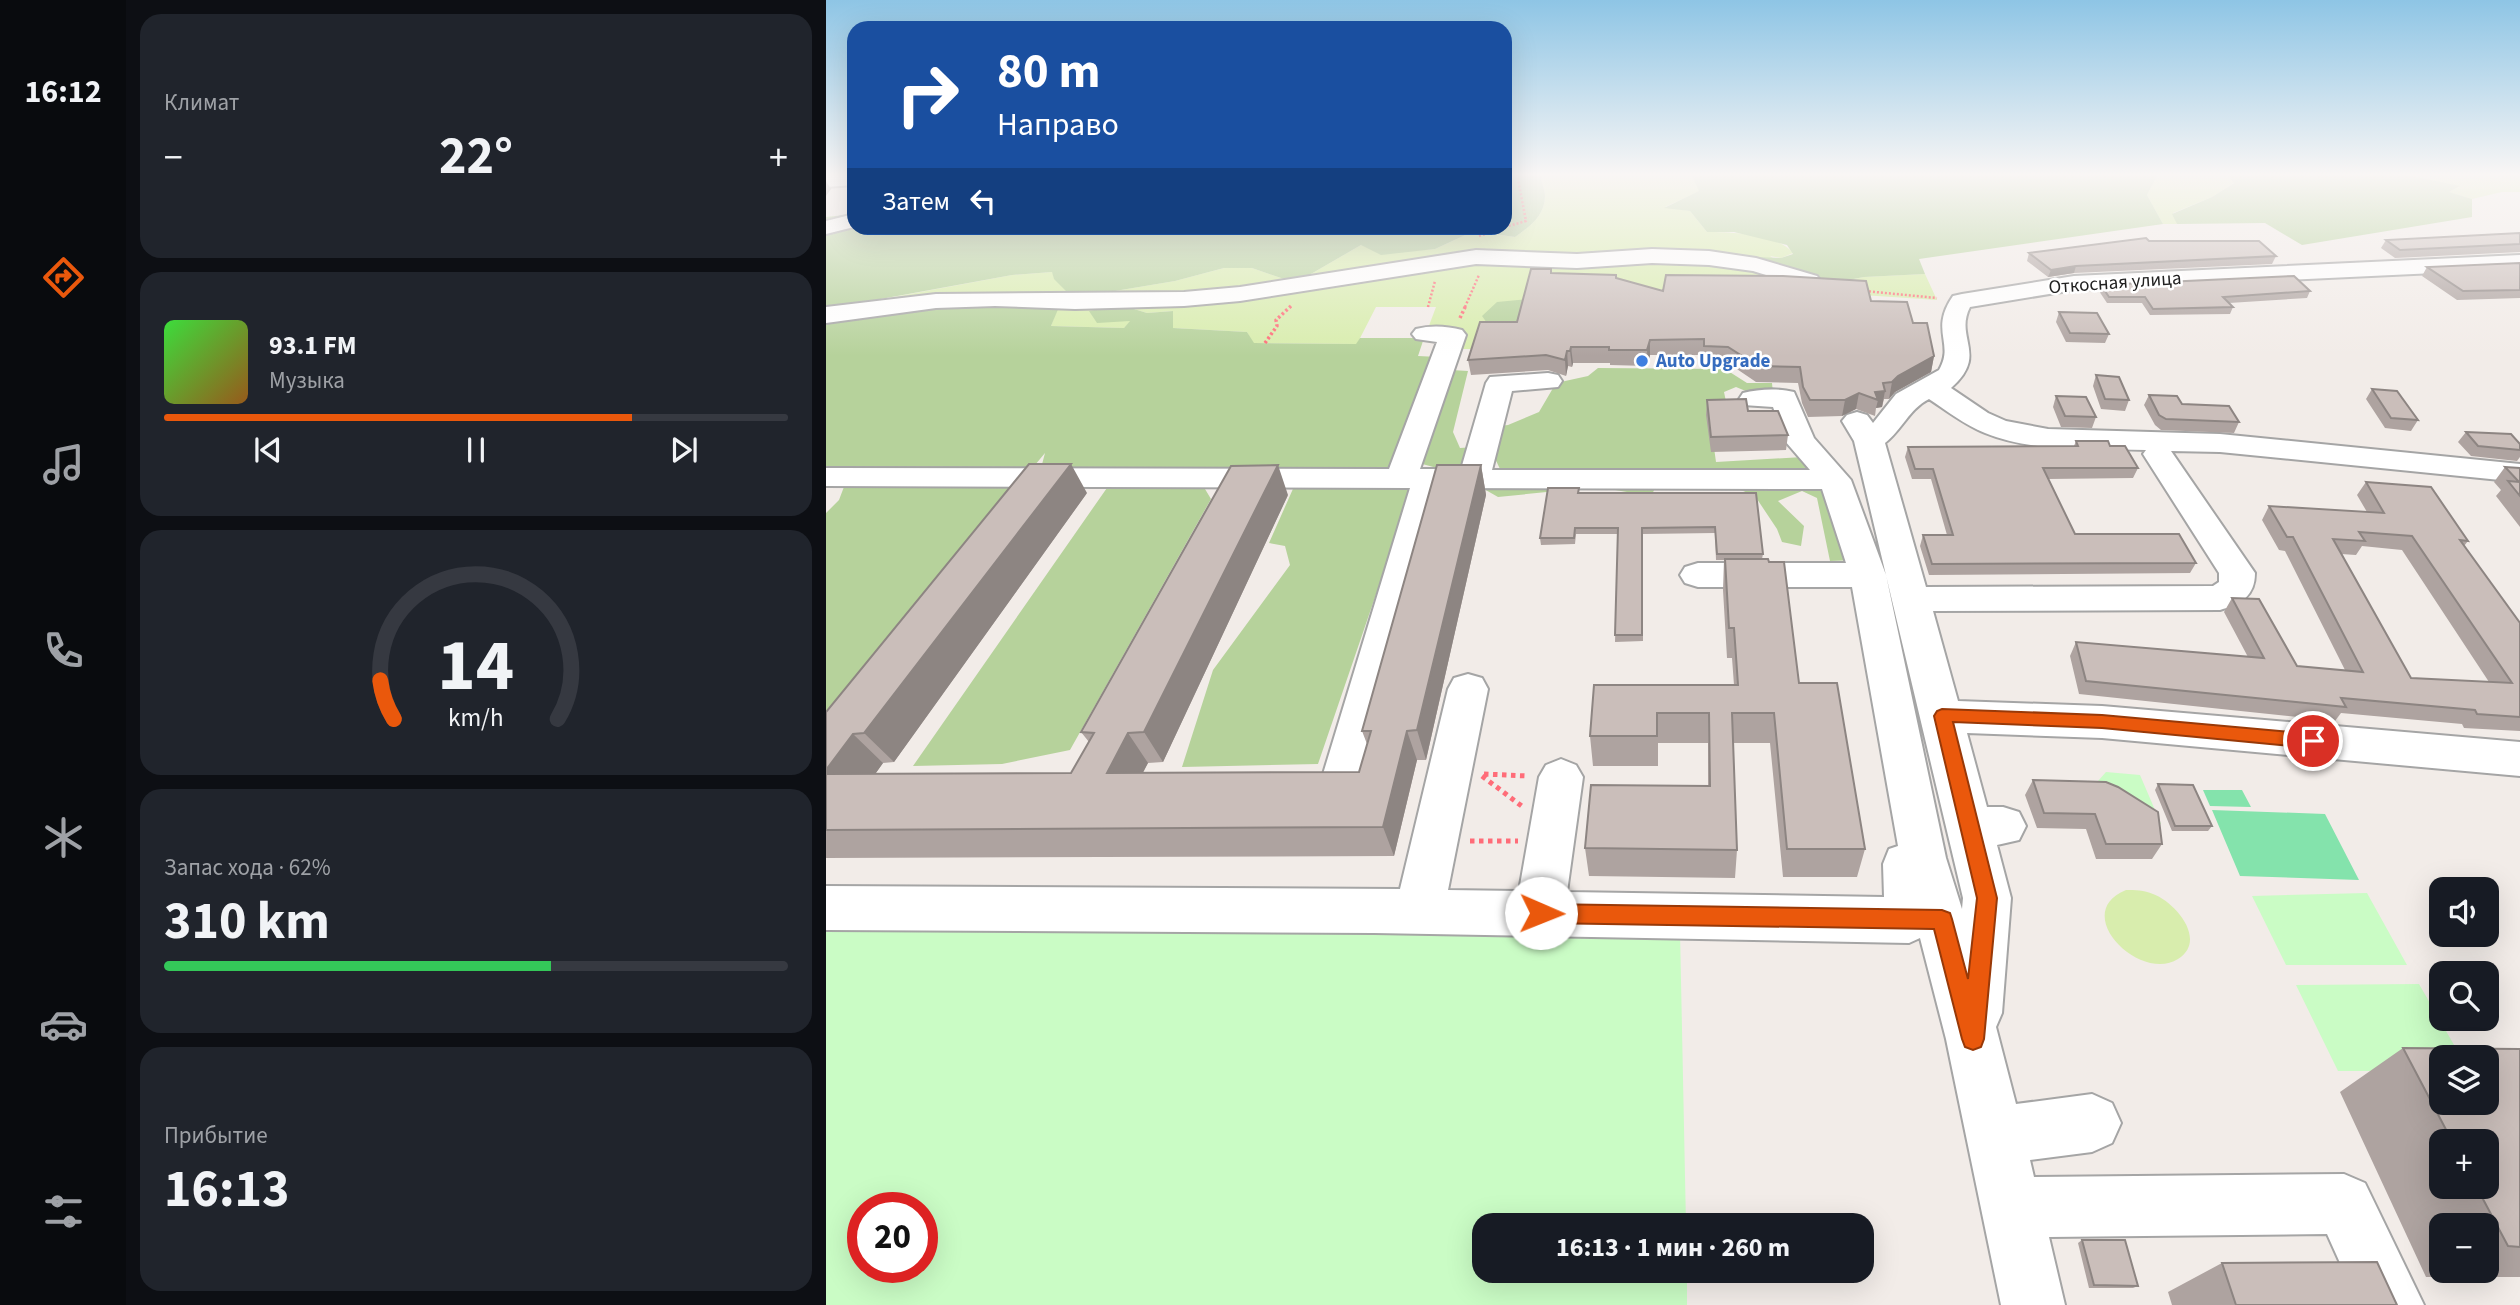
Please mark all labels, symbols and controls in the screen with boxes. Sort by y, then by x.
text: 80 m [997,37,1101,107]
icon: right [882,49,973,140]
text: 16:12 [24,69,102,115]
text: Климат [164,86,239,119]
text: Направо [997,102,1119,148]
text: 22° [439,120,513,194]
text: − [164,131,183,185]
text: + [769,131,788,185]
icon: left [964,182,1002,220]
text: Затем [882,183,950,220]
icon: directions [39,253,88,302]
street label: Откосная улица [2048,265,2182,301]
text: 93.1 FM [269,327,357,364]
place label: Auto Upgrade [1655,348,1771,375]
marker: Auto Upgrade [1634,353,1650,369]
text: Музыка [269,364,345,397]
icon: previous [249,431,287,469]
icon: pause [457,431,495,469]
icon: next [665,431,703,469]
icon: music [39,440,88,489]
text: 14 [438,614,514,718]
icon: phone [39,626,88,675]
text: km/h [448,699,504,735]
pin [2283,711,2343,771]
icon: arrive [2294,722,2332,760]
icon: climate [39,813,88,862]
text: Запас хода · 62% [164,851,331,884]
position arrow [1504,876,1578,950]
map controls [2429,877,2499,1283]
button: sound [2429,877,2499,947]
text: 310 km [164,885,330,959]
button: search [2429,961,2499,1031]
icon: car [39,1000,88,1049]
button: layers [2429,1045,2499,1115]
text: Прибытие [164,1119,268,1152]
button: + [2429,1129,2499,1199]
text: 16:13 [164,1153,289,1227]
icon: filters [39,1187,88,1236]
speed limit sign: 20 [847,1192,938,1283]
button: − [2429,1213,2499,1283]
text: 16:13 · 1 мин · 260 m [1556,1229,1790,1266]

